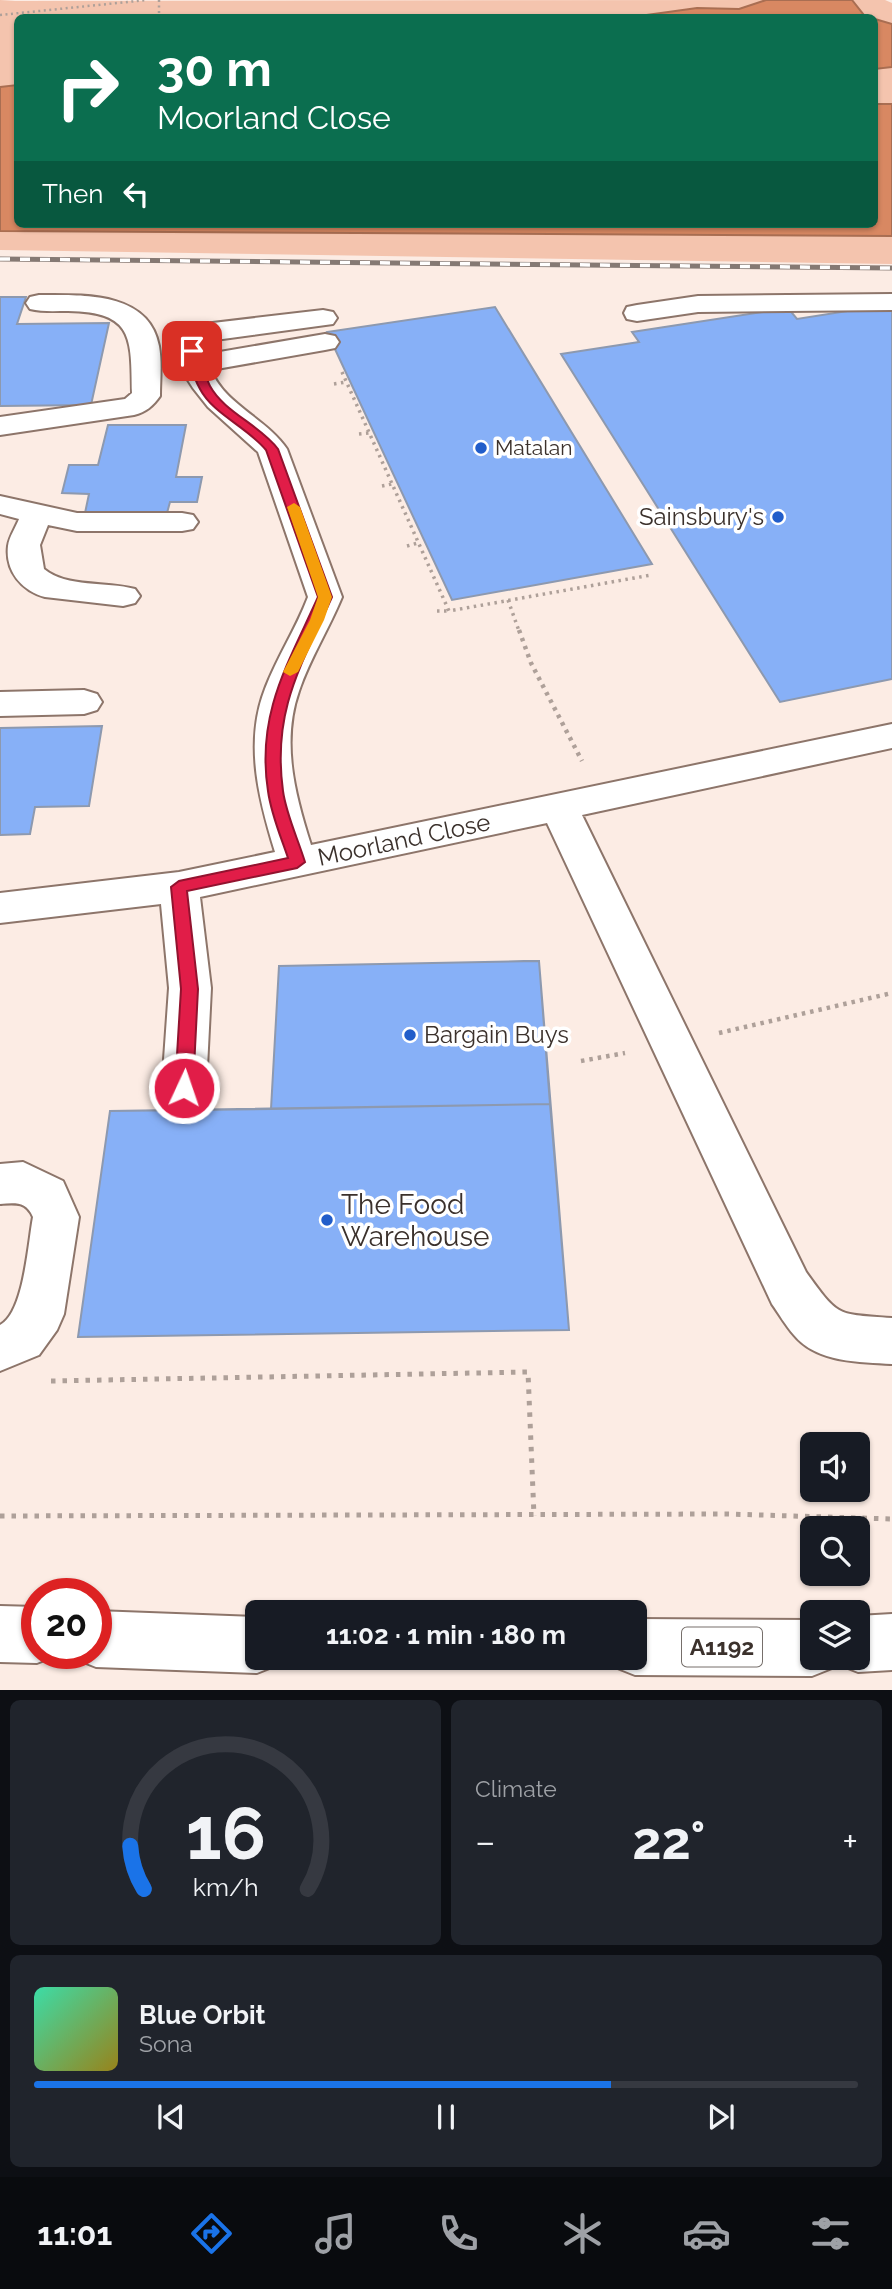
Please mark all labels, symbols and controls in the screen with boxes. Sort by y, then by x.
text: 30 m [157,40,272,97]
icon: right [42,42,133,133]
text: Moorland Close [157,99,391,136]
icon: left [117,175,155,213]
text: Then [42,179,103,209]
pin [162,321,222,381]
icon: arrive [173,332,211,370]
place label: Matalan [495,435,573,460]
marker: Matalan [473,440,489,456]
place label: Sainsbury's [639,502,764,531]
marker: Sainsbury's [770,509,786,525]
street label: Moorland Close [315,807,493,872]
place label: Bargain Buys [424,1020,569,1049]
marker: Bargain Buys [402,1027,418,1043]
position arrow [147,1051,221,1125]
place label: The Food Warehouse [341,1188,489,1253]
marker: The Food Warehouse [319,1212,335,1228]
map controls [800,1432,870,1670]
button: sound [800,1432,870,1502]
button: search [800,1516,870,1586]
speed limit sign: 20 [21,1578,112,1669]
button: layers [800,1600,870,1670]
text: 11:02 · 1 min · 180 m [326,1620,566,1650]
road number: A1192 [682,1628,762,1666]
text: Climate [475,1775,557,1802]
text: 16 [185,1791,266,1876]
text: 22° [632,1810,705,1871]
text: − [475,1819,495,1864]
text: + [842,1819,858,1864]
text: km/h [193,1871,258,1901]
text: Blue Orbit [139,2000,266,2030]
text: Sona [139,2030,193,2057]
icon: previous [152,2098,190,2136]
icon: pause [427,2098,465,2136]
icon: next [702,2098,740,2136]
icon: directions [187,2209,236,2258]
icon: music [311,2209,360,2258]
icon: phone [434,2209,483,2258]
icon: climate [558,2209,607,2258]
icon: car [682,2209,731,2258]
icon: filters [806,2209,855,2258]
text: 11:01 [37,2215,112,2252]

